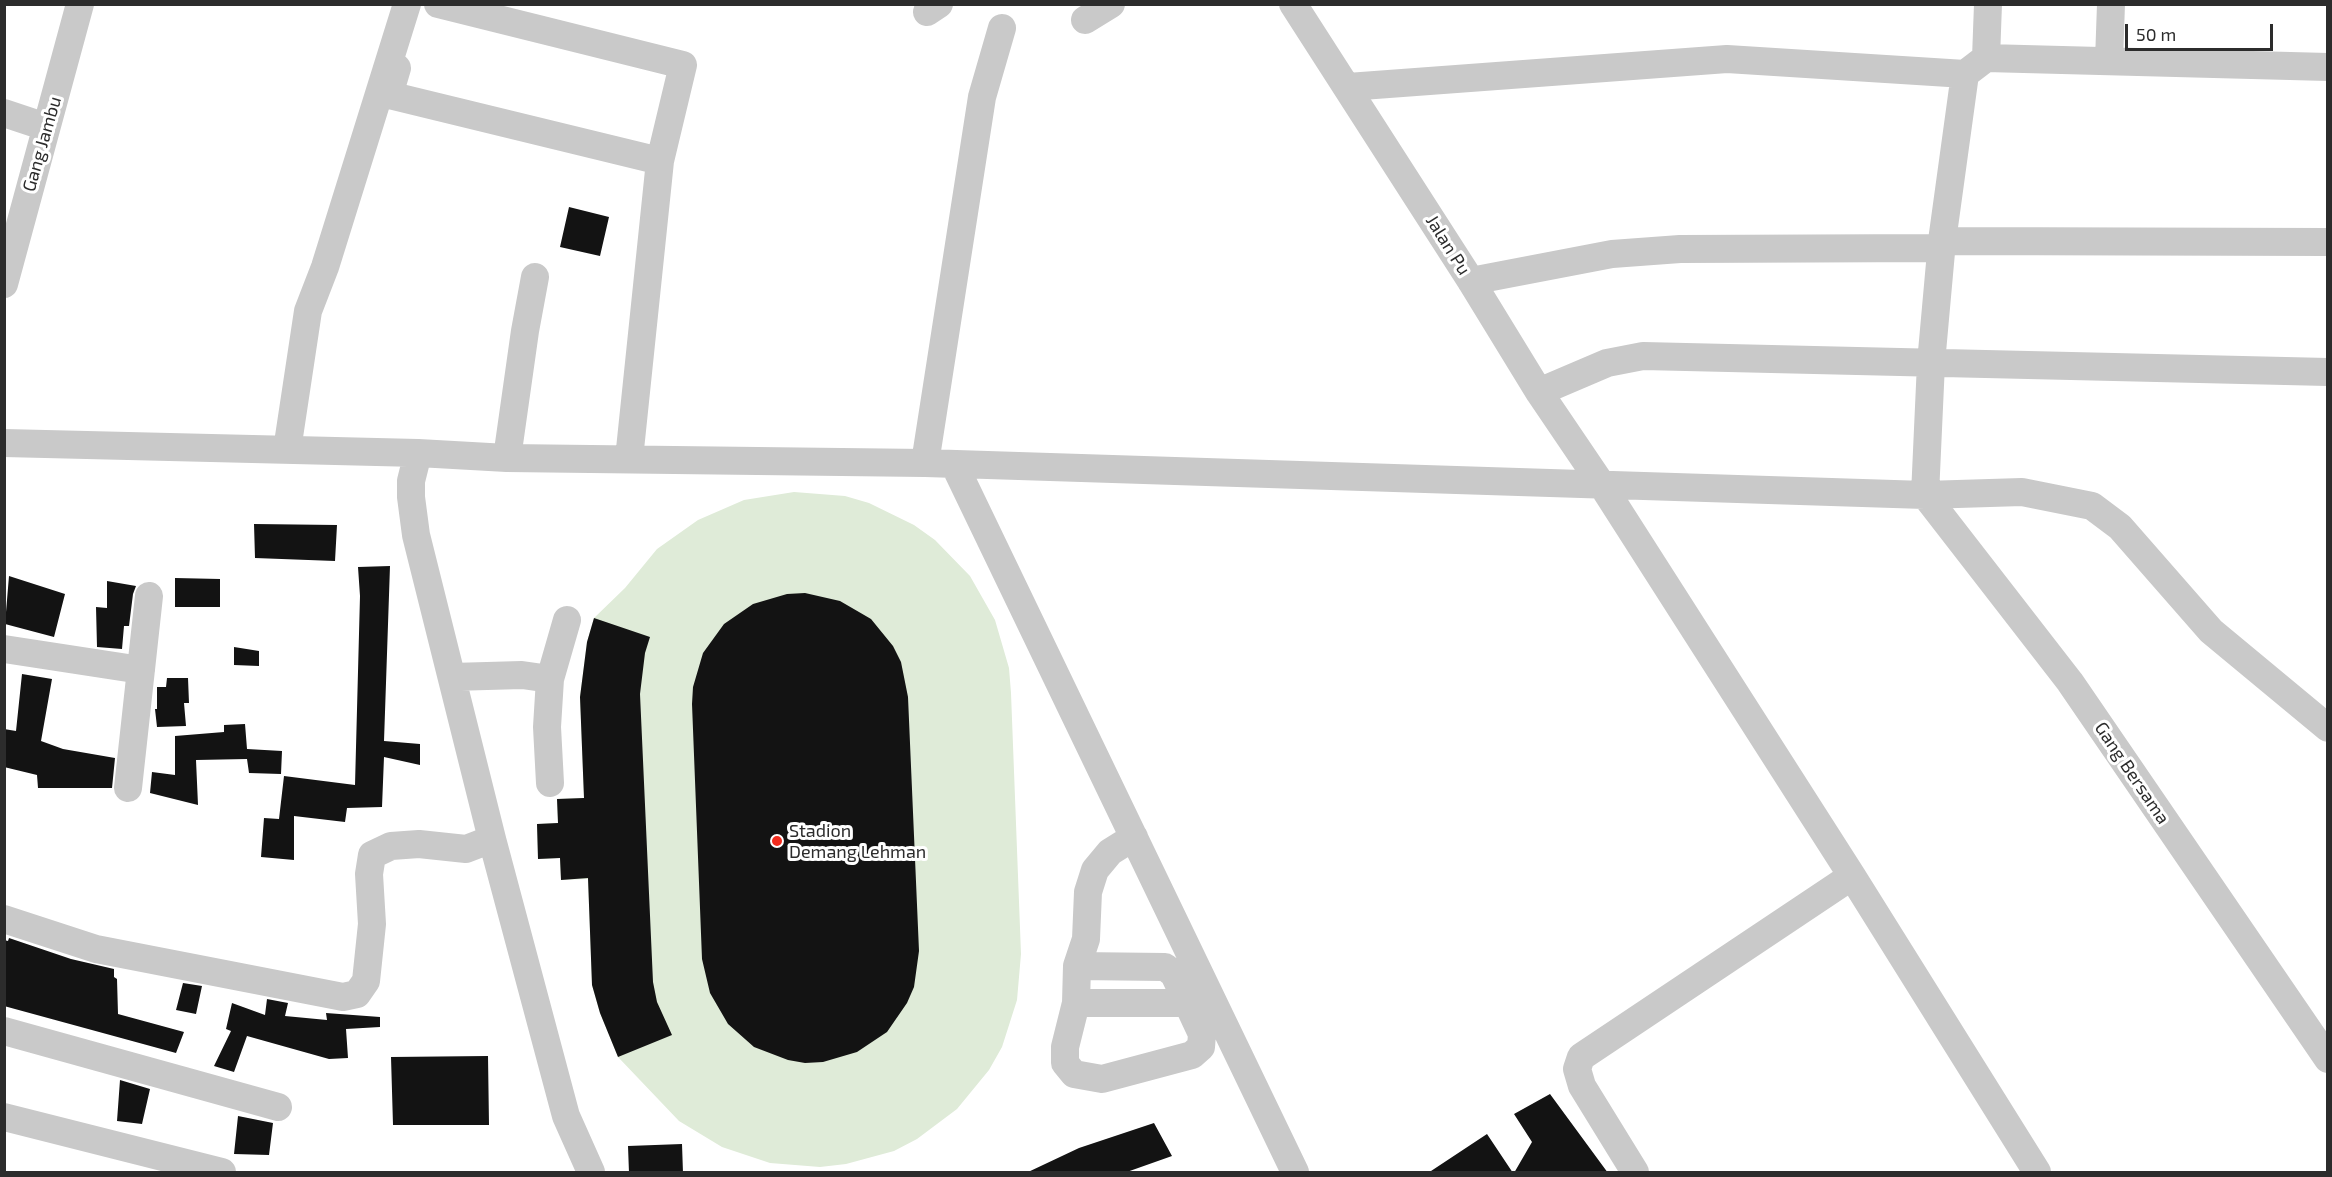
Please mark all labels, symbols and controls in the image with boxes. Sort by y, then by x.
scale bar [2128,12,2276,50]
text: 50 m [2136,23,2176,45]
street label: Gang Jambu [18,94,66,194]
street label: Jalan Pu [1421,211,1475,279]
street label: Gang Bersama [2090,718,2174,828]
place label: Stadion Demang Lehman [789,820,926,862]
marker: Stadion Demang Lehman [770,834,784,848]

